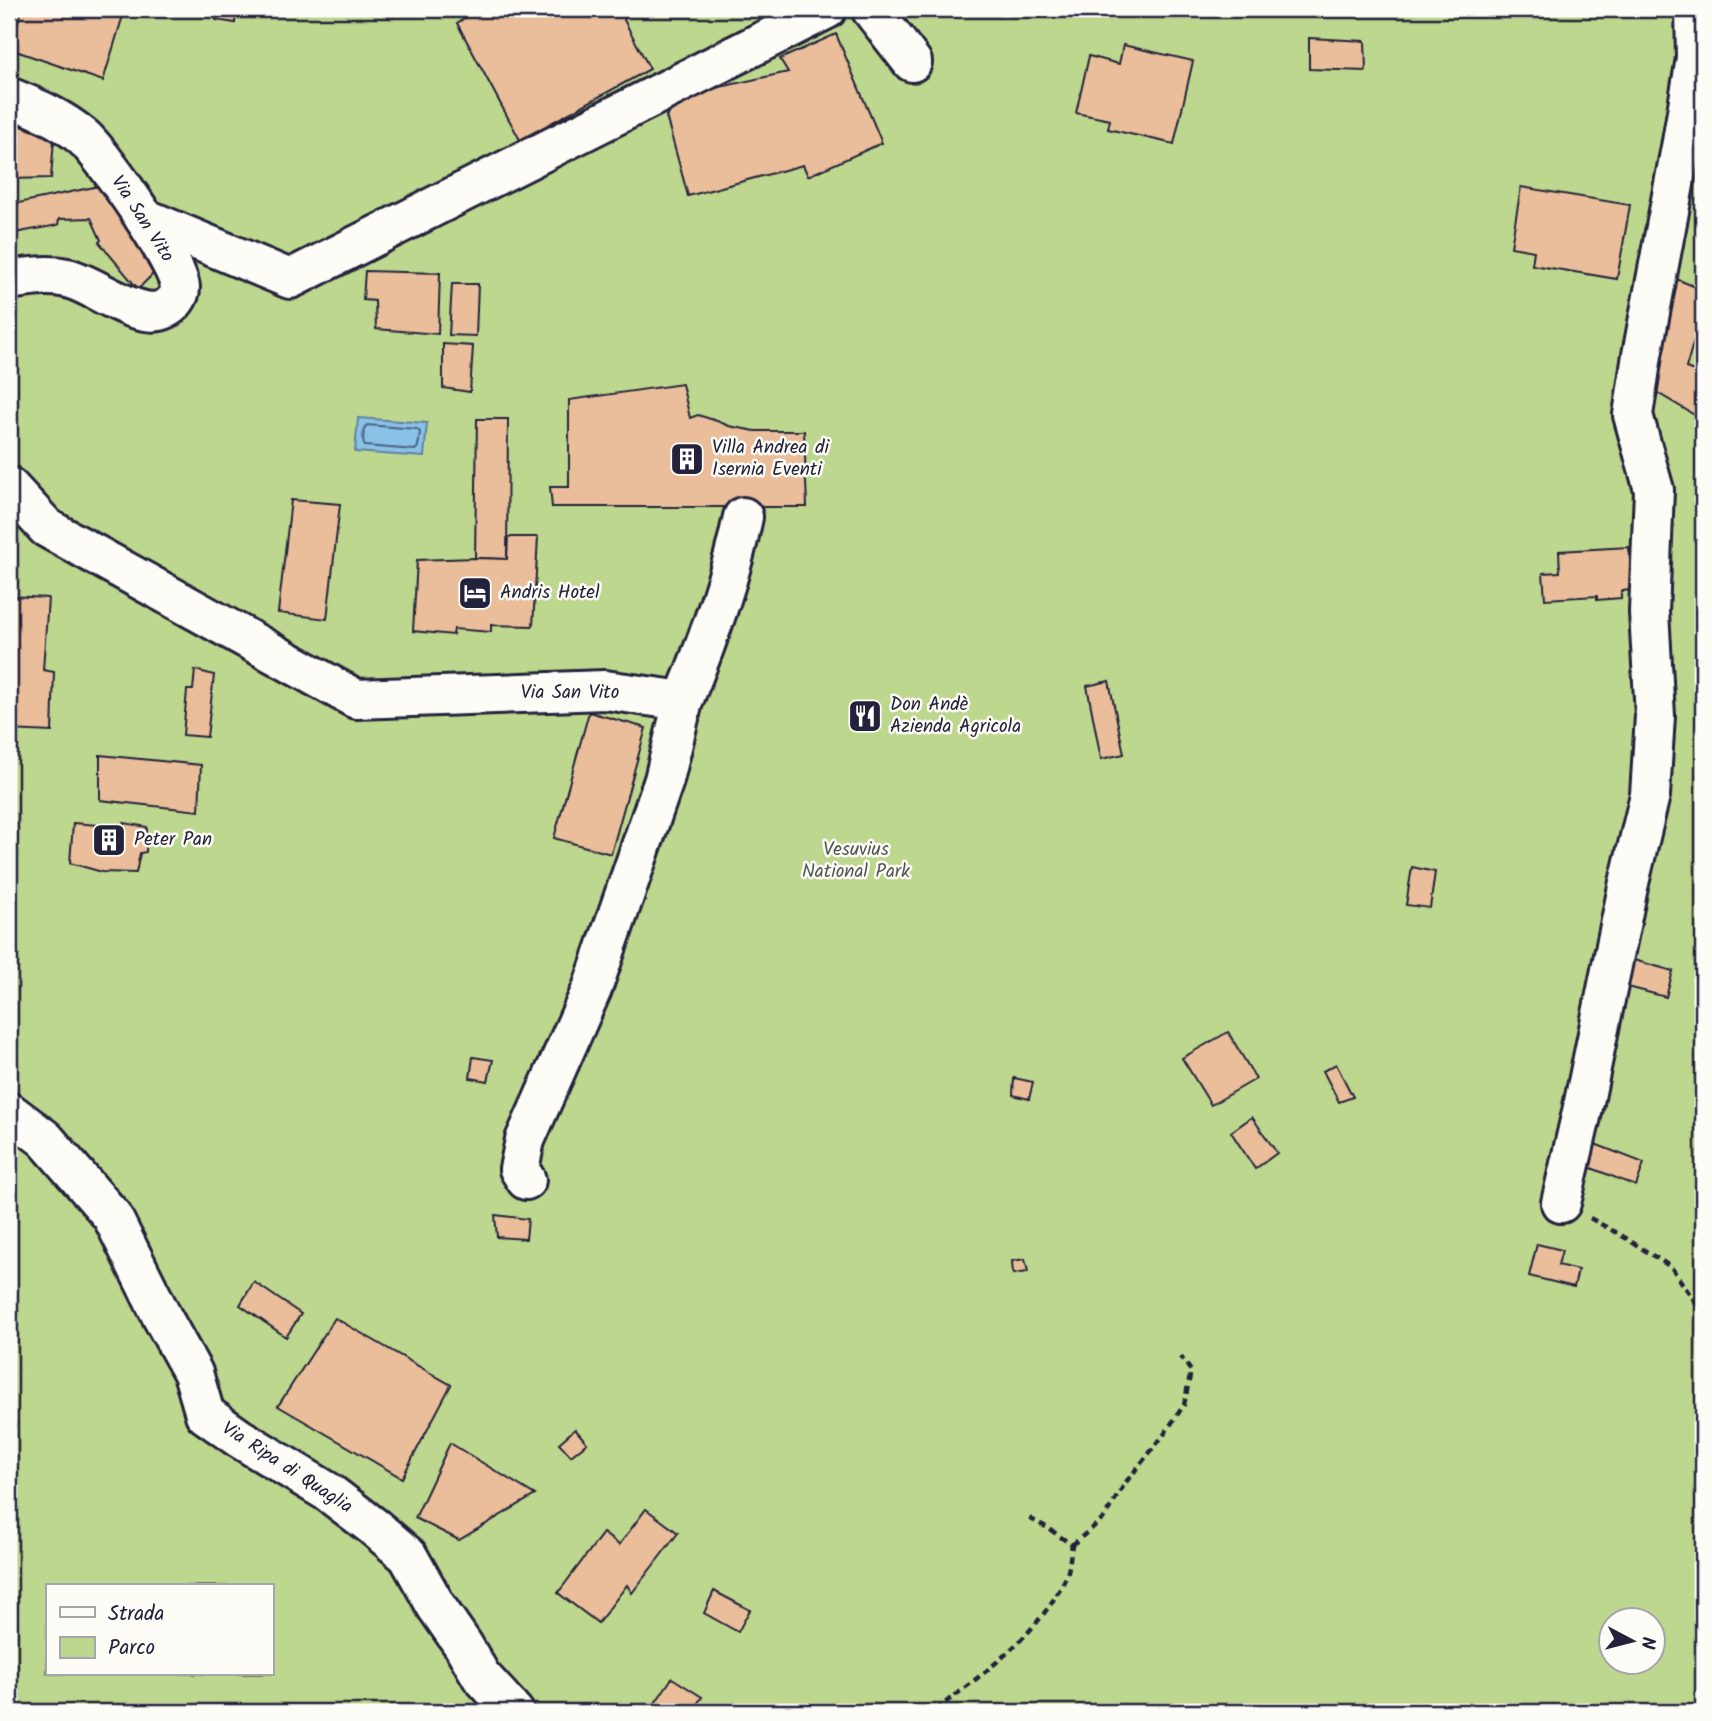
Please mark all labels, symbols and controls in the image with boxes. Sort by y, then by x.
street label: Via San Vito [103,170,181,268]
place label: Villa Andrea di Isernia Eventi [712,433,830,485]
building icon: Villa Andrea di Isernia Eventi [668,440,706,478]
hotel icon: Andris Hotel [456,574,494,612]
place label: Andris Hotel [500,578,600,608]
street label: Via San Vito [521,678,619,708]
place label: Don Andè Azienda Agricola [890,690,1021,742]
restaurant icon: Don Andè Azienda Agricola [846,697,884,735]
building icon: Peter Pan [90,821,128,859]
place label: Peter Pan [134,825,212,855]
park label: Vesuvius National Park [802,835,910,887]
street label: Via Ripa di Quaglia [215,1414,359,1522]
legend [46,1584,273,1676]
text: Strada [108,1598,164,1631]
north arrow [1596,1606,1666,1676]
text: Parco [108,1632,155,1665]
text: N [1631,1635,1663,1651]

